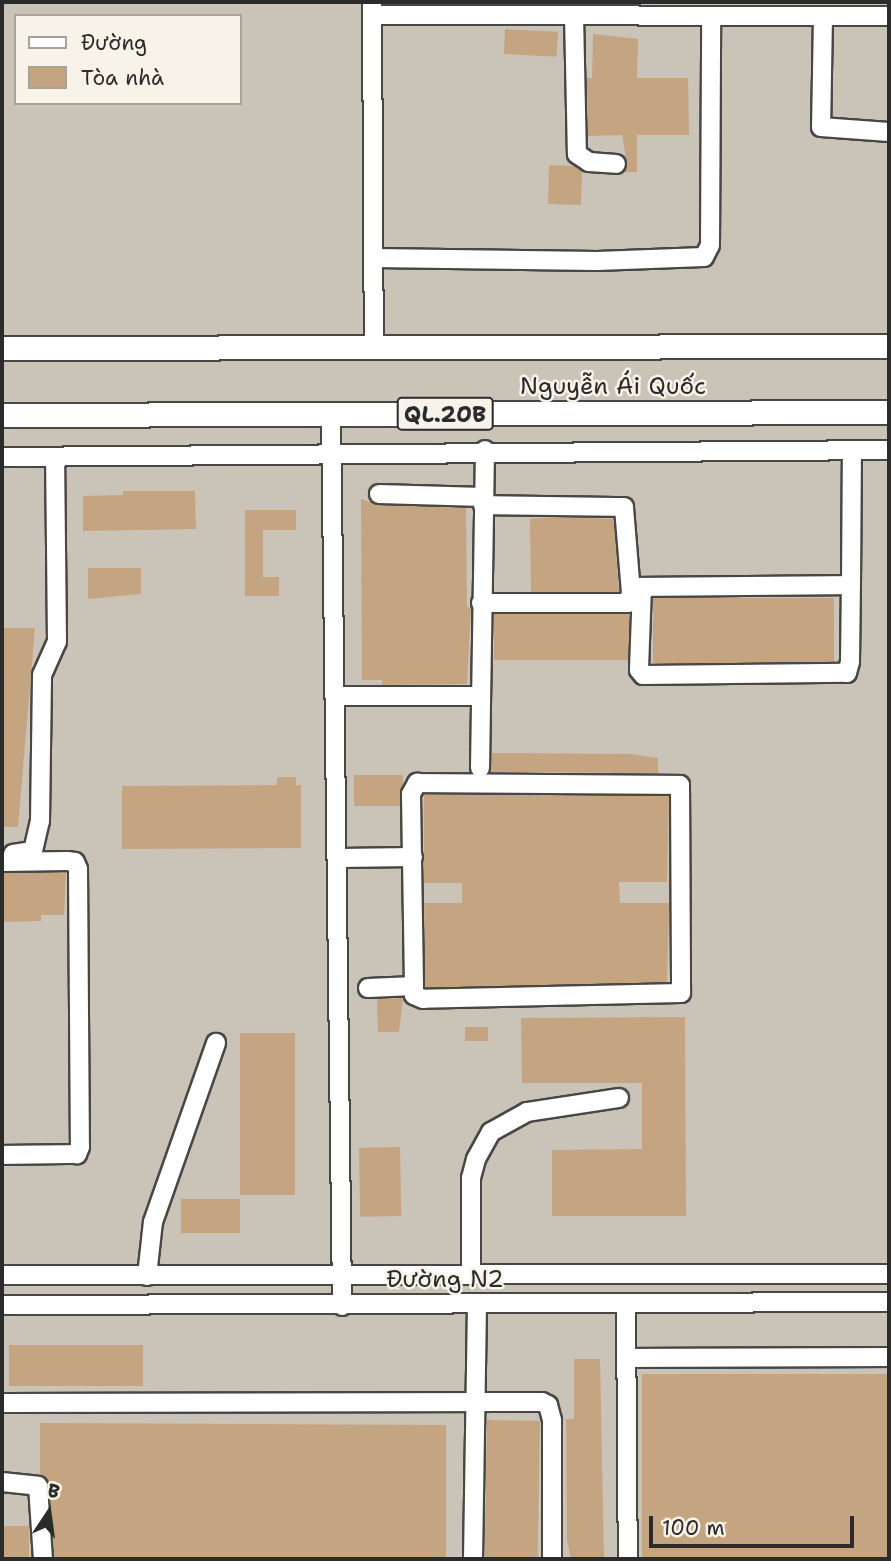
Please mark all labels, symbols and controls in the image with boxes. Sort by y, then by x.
legend [14,14,242,105]
text: Đường [81,29,147,57]
text: Tòa nhà [81,64,164,92]
street label: Nguyễn Ái Quốc [520,373,706,401]
road number: QL.20B [396,394,494,434]
street label: Đường N2 [386,1266,504,1294]
north arrow [14,1477,84,1547]
text: B [45,1478,62,1505]
scale bar [653,1502,858,1546]
text: 100 m [662,1514,725,1542]

